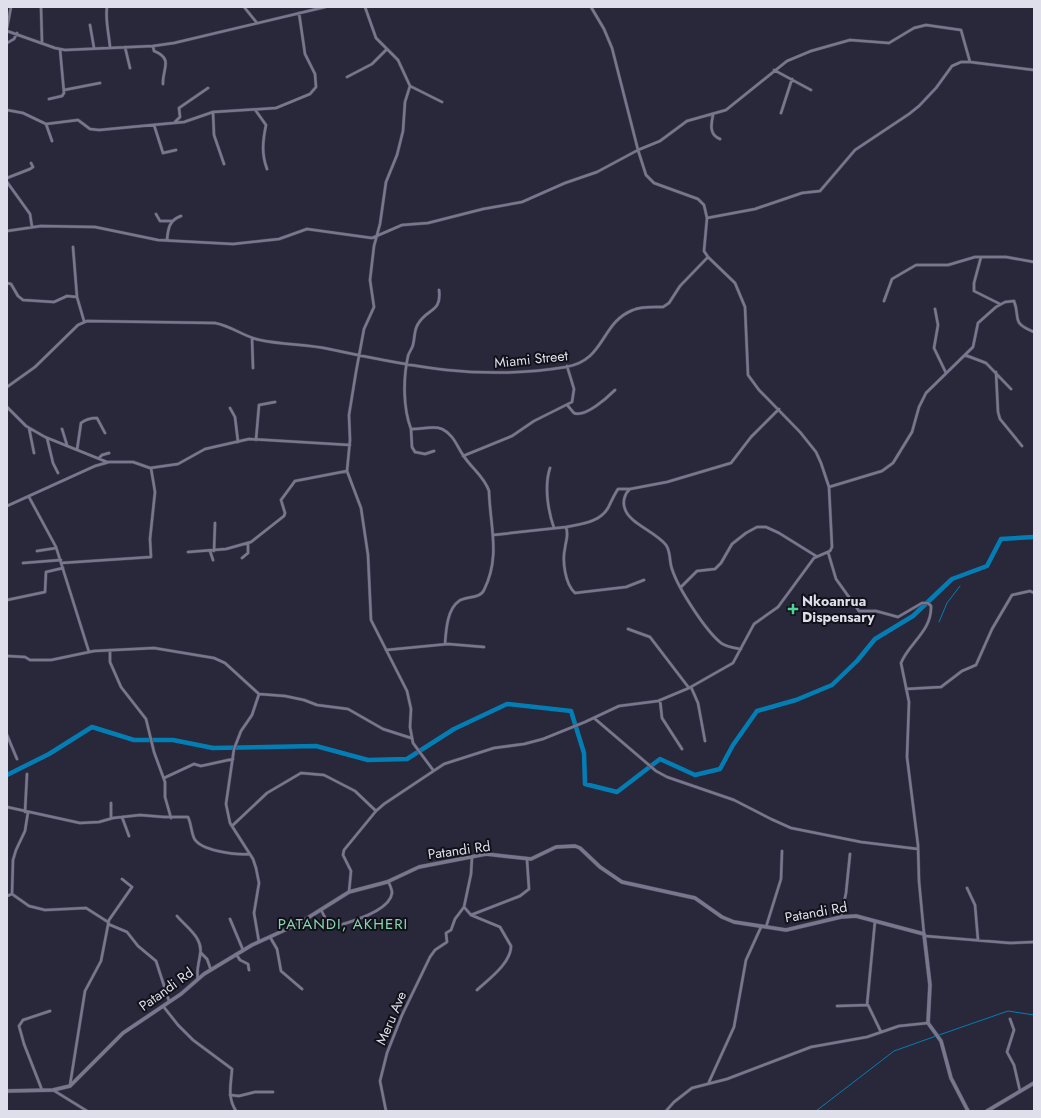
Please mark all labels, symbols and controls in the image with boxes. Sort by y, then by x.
street label: Miami Street [493,345,569,373]
place label: Nkoanrua Dispensary [802,591,875,627]
marker: Nkoanrua Dispensary [787,603,799,615]
street label: Patandi Rd [426,836,492,864]
street label: Patandi Rd [783,897,849,927]
district label: PATANDI, AKHERI [278,913,408,935]
street label: Patandi Rd [135,962,197,1016]
street label: Meru Ave [371,988,411,1048]

